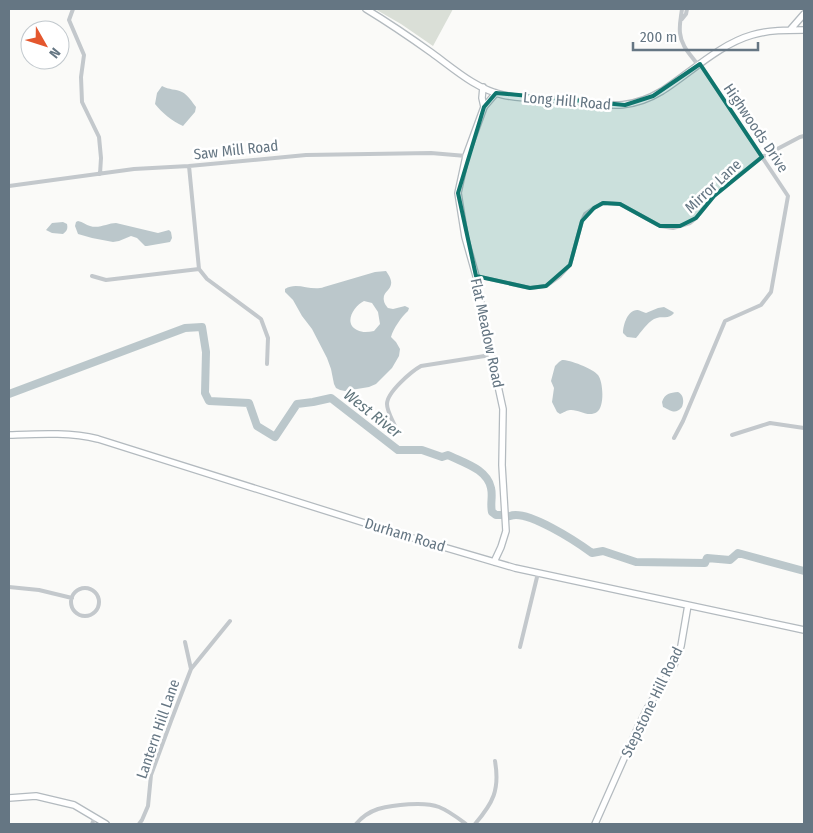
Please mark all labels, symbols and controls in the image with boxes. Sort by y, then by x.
north arrow [20,20,70,70]
scale bar [633,20,758,52]
text: 200 m [640,28,677,46]
text: N [45,44,64,61]
street label: Highwoods Drive [720,80,792,176]
street label: Long Hill Road [522,88,612,114]
street label: Saw Mill Road [193,137,279,163]
street label: Mirror Lane [681,155,745,217]
street label: Flat Meadow Road [467,276,507,390]
water label: West River [340,385,406,442]
street label: Durham Road [363,514,447,556]
street label: Stepstone Hill Road [617,644,687,760]
street label: Lantern Hill Lane [133,677,183,781]

